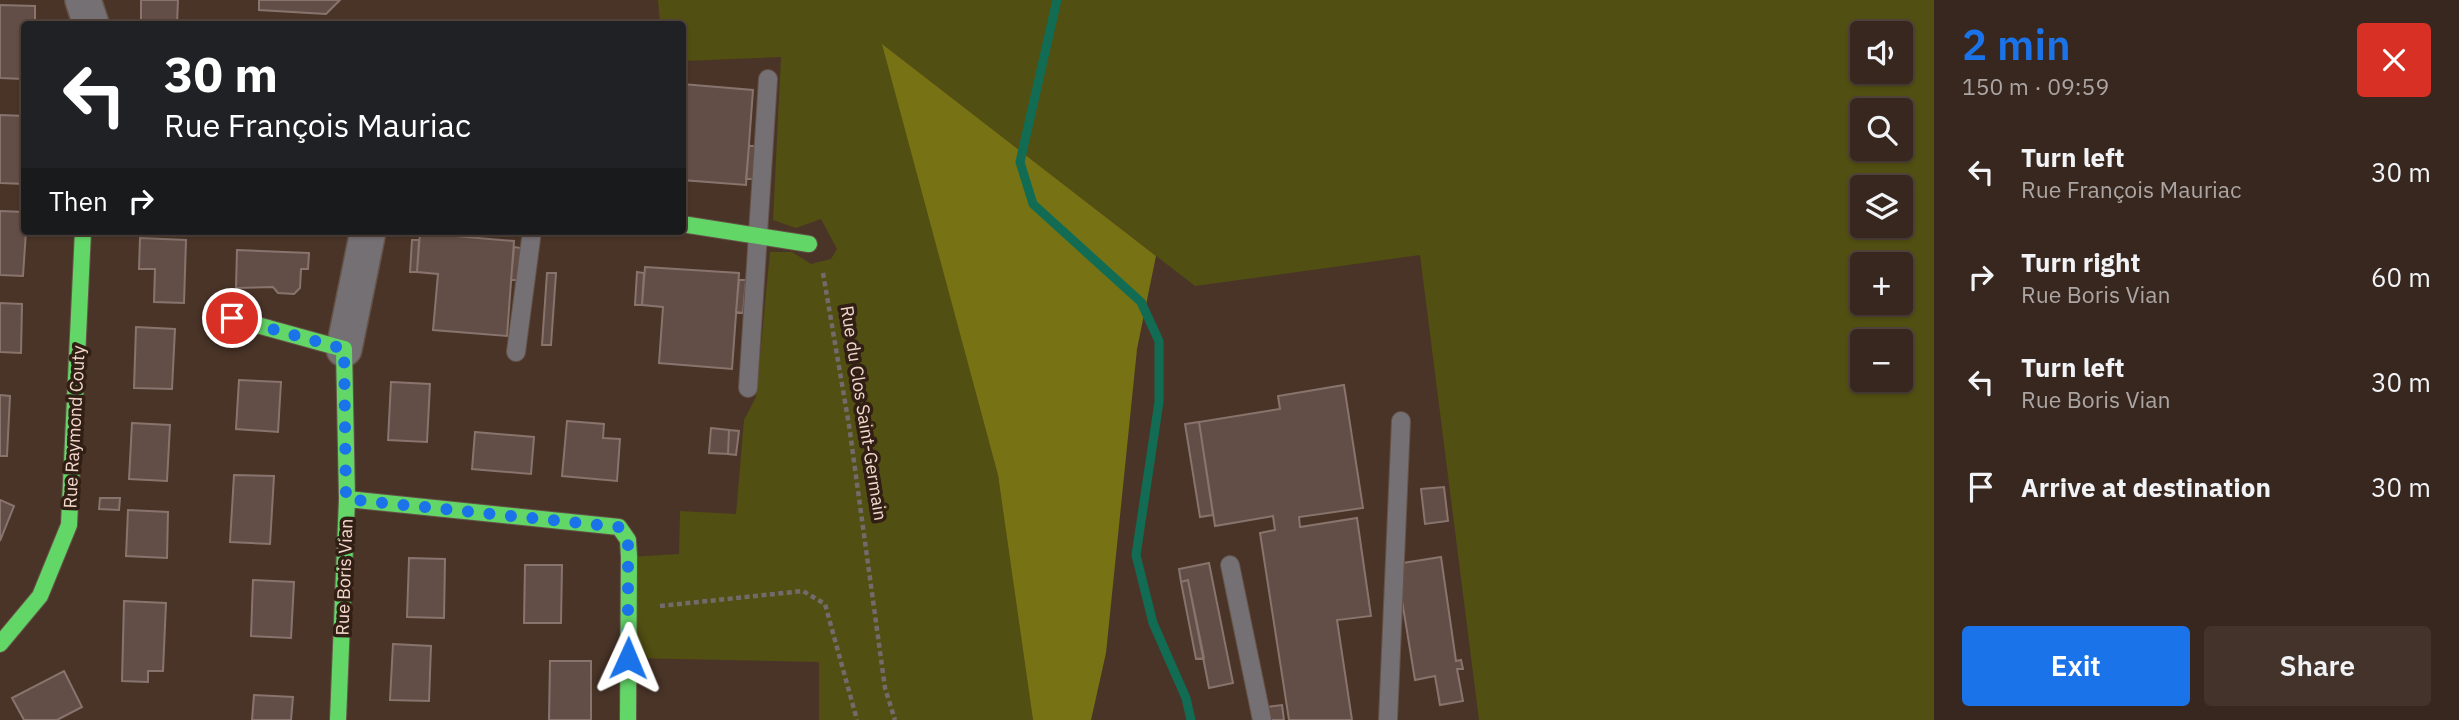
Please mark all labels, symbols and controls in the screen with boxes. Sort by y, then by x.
text: 2 min [1962,17,2071,72]
map controls [1850,21,1913,392]
button: sound [1850,21,1913,84]
button: close [2357,23,2431,97]
text: 30 m [164,42,278,105]
icon: left [49,49,140,140]
text: 150 m · 09:59 [1962,71,2109,101]
button: search [1850,98,1913,161]
text: Rue François Mauriac [164,104,471,146]
text: Turn left [2021,140,2124,174]
icon: left [1962,153,2000,191]
text: 30 m [2371,155,2431,189]
text: Rue François Mauriac [2021,174,2242,204]
button: layers [1850,175,1913,238]
icon: right [122,182,160,220]
text: Then [49,184,108,218]
text: Turn right [2021,245,2140,279]
button: + [1850,252,1913,315]
icon: right [1962,258,2000,296]
text: 60 m [2371,260,2431,294]
text: Rue Boris Vian [2021,279,2171,309]
pin [202,288,262,348]
icon: arrive [213,299,251,337]
street label: Rue du Clos Saint-Germain [836,304,892,522]
button: − [1850,329,1913,392]
street label: Rue Raymond Couty [58,345,90,509]
text: Turn left [2021,350,2124,384]
icon: left [1962,363,2000,401]
text: 30 m [2371,365,2431,399]
text: Rue Boris Vian [2021,384,2171,414]
icon: arrive [1962,468,2000,506]
text: Arrive at destination [2021,470,2271,504]
text: 30 m [2371,470,2431,504]
street label: Rue Boris Vian [330,518,358,636]
position arrow [591,621,665,695]
button: Exit [1962,626,2190,706]
button: Share [2204,626,2431,706]

